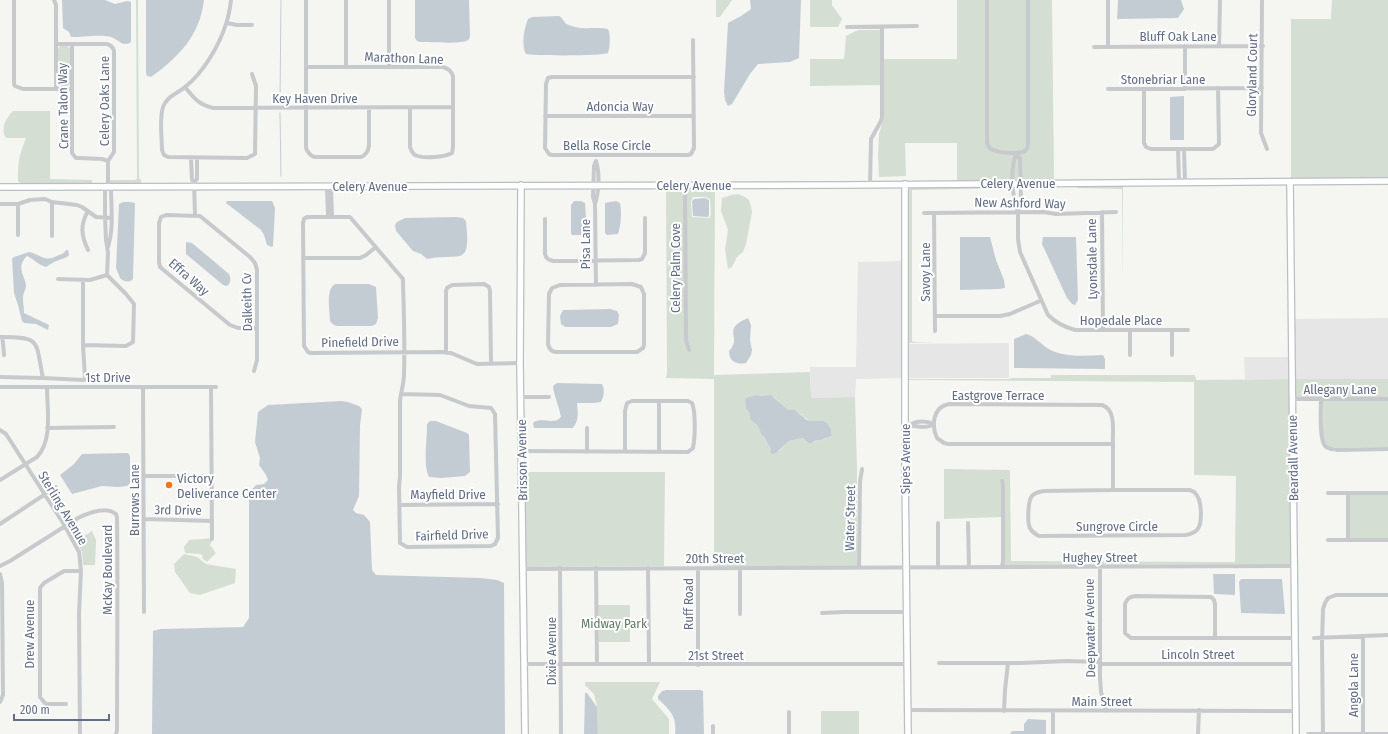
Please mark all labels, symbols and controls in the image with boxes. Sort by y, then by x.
street label: Bluff Oak Lane [1139,29,1217,44]
street label: Gloryland Court [1244,32,1260,117]
street label: Marathon Lane [364,49,444,67]
street label: Celery Oaks Lane [97,56,112,146]
street label: Crane Talon Way [55,63,71,149]
street label: Stonebriar Lane [1121,72,1205,87]
street label: Key Haven Drive [272,91,358,106]
street label: Adoncia Way [586,99,654,114]
street label: Bella Rose Circle [563,138,651,153]
street label: Celery Avenue [980,176,1056,191]
street label: Celery Avenue [656,178,732,193]
street label: Celery Avenue [332,179,408,194]
street label: New Ashford Way [974,195,1066,211]
street label: Lyonsdale Lane [1084,218,1100,300]
street label: Pisa Lane [578,219,593,269]
street label: Celery Palm Cove [668,223,683,313]
street label: Savoy Lane [918,242,933,302]
street label: Effra Way [166,255,212,299]
street label: Dalkeith Cv [239,272,255,331]
street label: Hopedale Place [1080,313,1162,328]
street label: Pinefield Drive [321,334,399,350]
street label: 1st Drive [85,370,131,385]
street label: Allegany Lane [1303,382,1377,397]
street label: Eastgrove Terrace [952,388,1044,403]
street label: Beardall Avenue [1285,415,1301,501]
street label: Brisson Avenue [514,419,530,501]
street label: Sipes Avenue [898,424,913,494]
street label: Burrows Lane [127,464,142,536]
street label: Sterling Avenue [35,468,91,548]
place label: Victory Deliverance Center [177,471,277,501]
marker: Victory Deliverance Center [164,480,174,490]
street label: Water Street [842,484,858,551]
street label: Mayfield Drive [410,487,486,502]
street label: 3rd Drive [154,502,202,518]
street label: Sungrove Circle [1076,519,1158,534]
street label: McKay Boulevard [100,525,115,615]
street label: Fairfield Drive [415,526,489,544]
street label: Hughey Street [1063,550,1138,565]
street label: 20th Street [686,551,745,566]
street label: Ruff Road [681,578,696,630]
street label: Deepwater Avenue [1082,578,1098,678]
street label: Drew Avenue [22,600,37,668]
park label: Midway Park [581,616,648,631]
street label: Dixie Avenue [544,617,559,685]
street label: Lincoln Street [1161,647,1235,662]
street label: 21st Street [688,648,744,663]
street label: Angola Lane [1346,653,1361,717]
street label: Main Street [1072,694,1133,709]
scale bar [14,696,109,722]
text: 200 m [20,703,50,717]

